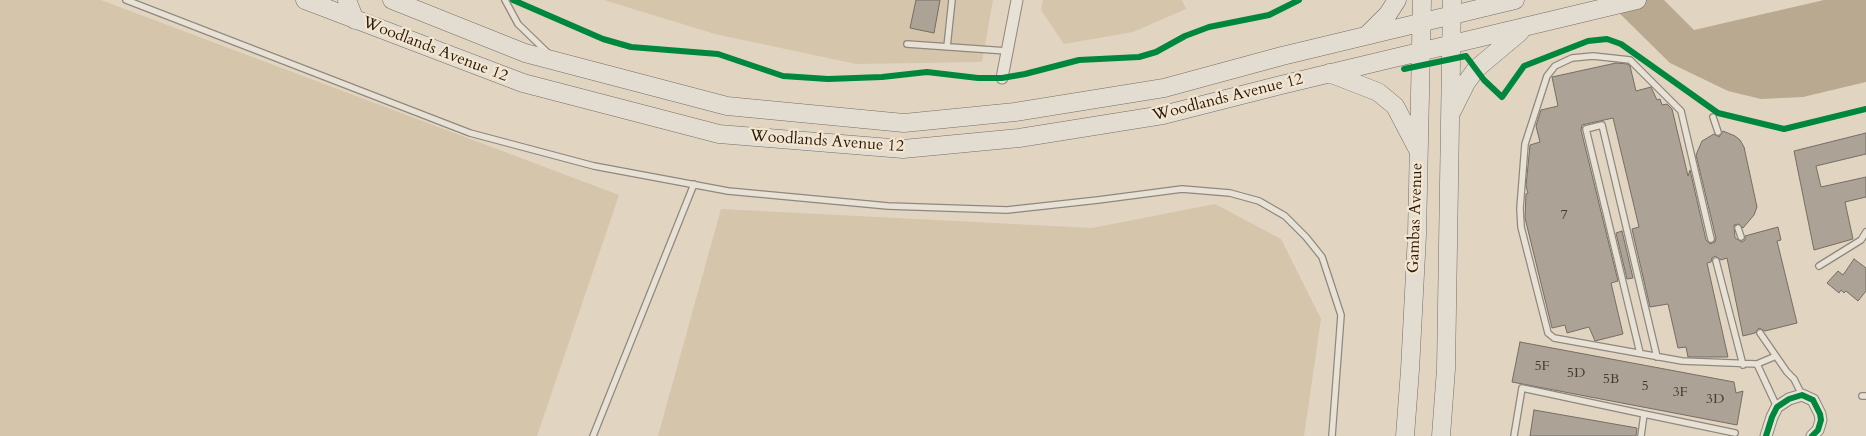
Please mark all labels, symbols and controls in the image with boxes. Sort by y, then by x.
street label: Woodlands Avenue 12 [360,13,510,87]
street label: Woodlands Avenue 12 [1151,70,1305,126]
street label: Woodlands Avenue 12 [749,127,905,157]
street label: Gambas Avenue [1404,163,1428,273]
house number: 7 [1560,208,1568,224]
house number: 5F [1534,359,1550,375]
house number: 5D [1567,366,1585,382]
house number: 5B [1603,372,1619,388]
house number: 5 [1641,379,1649,395]
house number: 3F [1672,385,1688,401]
house number: 3D [1706,392,1724,408]

